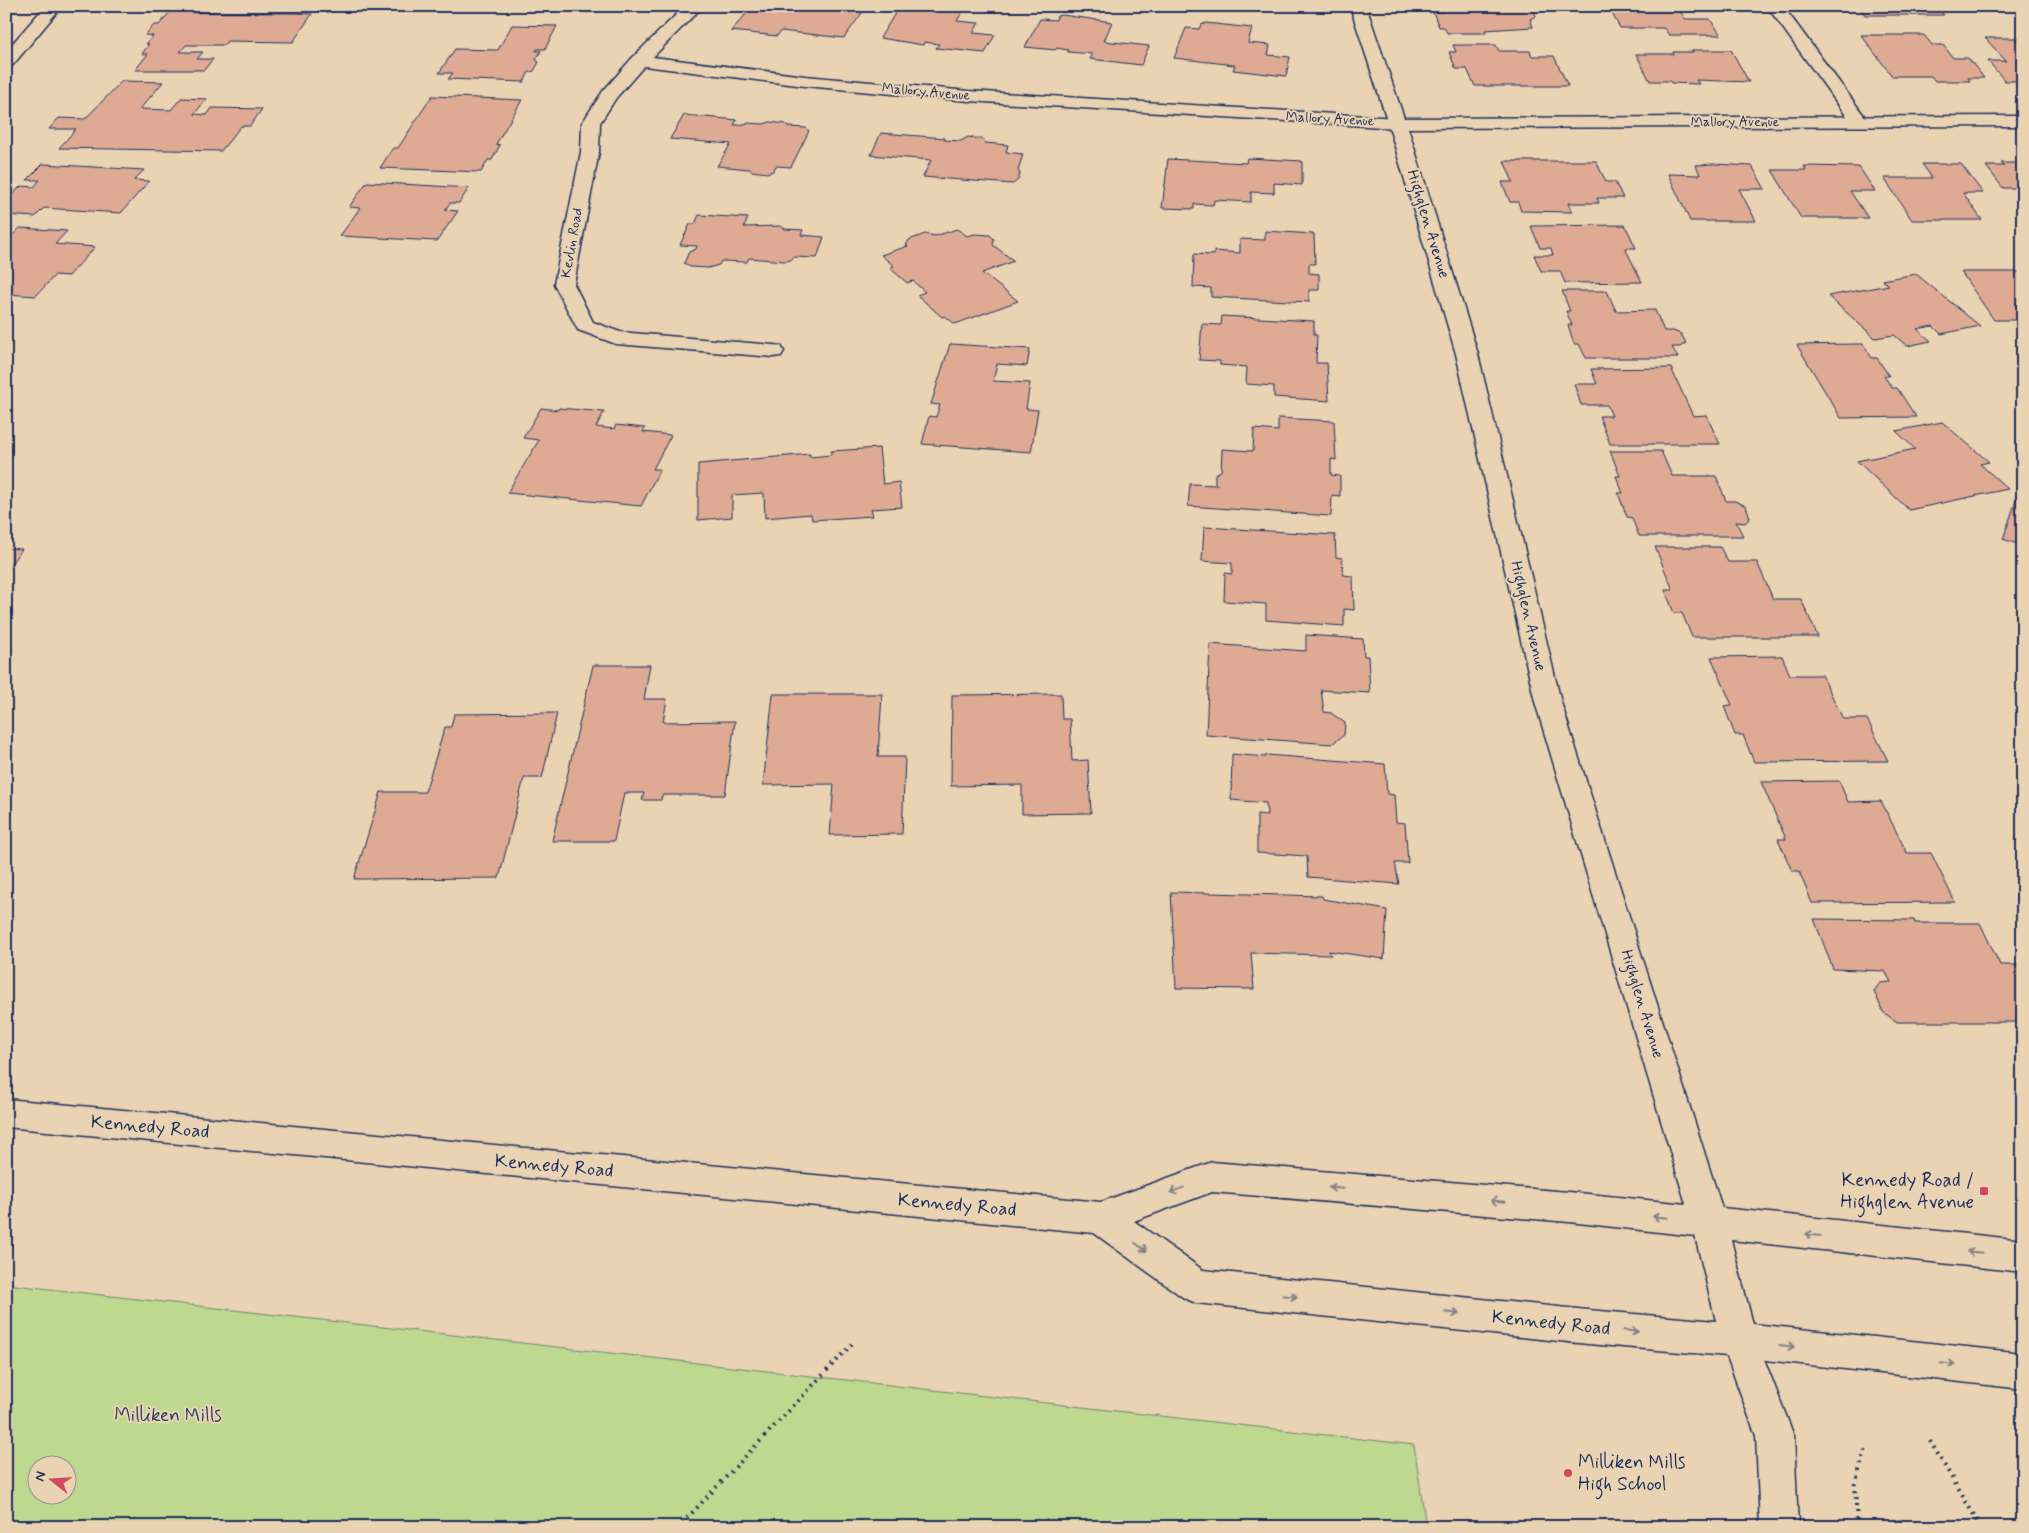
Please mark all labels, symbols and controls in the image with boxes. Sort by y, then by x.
street label: Mallory Avenue [881,79,971,105]
street label: Mallory Avenue [1285,108,1375,130]
street label: Mallory Avenue [1691,113,1780,131]
street label: Highglen Avenue [1401,167,1454,281]
street label: Kevlin Road [557,207,587,279]
street label: Highglen Avenue [1504,559,1551,673]
street label: Highglen Avenue [1615,947,1668,1061]
street label: Kennedy Road [90,1109,210,1145]
street label: Kennedy Road [494,1148,614,1184]
place label: Kennedy Road / Highglen Avenue [1840,1168,1974,1218]
one-way arrow [1329,1183,1345,1192]
marker: Kennedy Road / Highglen Avenue [1978,1185,1990,1197]
one-way arrow [1170,1186,1185,1195]
street label: Kennedy Road [897,1187,1017,1223]
one-way arrow [1491,1197,1507,1206]
one-way arrow [1652,1212,1668,1222]
one-way arrow [1805,1230,1821,1240]
one-way arrow [1134,1242,1148,1252]
one-way arrow [1967,1247,1983,1256]
one-way arrow [1282,1291,1298,1301]
street label: Kennedy Road [1490,1304,1612,1342]
one-way arrow [1444,1308,1460,1318]
one-way arrow [1623,1326,1639,1336]
one-way arrow [1779,1341,1795,1351]
one-way arrow [1940,1359,1956,1369]
park label: Milliken Mills [114,1403,222,1428]
place label: Milliken Mills High School [1578,1450,1686,1500]
north arrow [28,1456,78,1506]
marker: Milliken Mills High School [1562,1467,1574,1479]
text: N [31,1469,50,1484]

